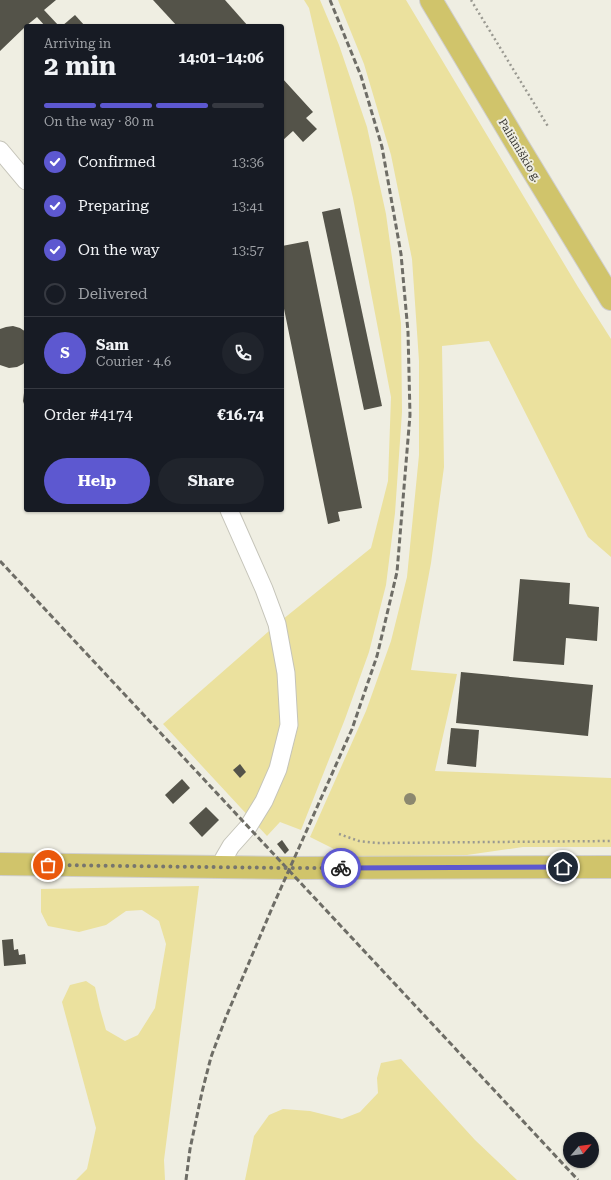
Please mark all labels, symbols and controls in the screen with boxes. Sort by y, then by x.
text: Arriving in [44,36,111,51]
text: 14:01–14:06 [178,49,264,67]
text: 2 min [44,51,116,81]
text: On the way · 80 m [44,114,154,129]
street label: Paliūniškio g. [496,116,544,184]
icon: check [44,151,66,173]
text: Confirmed [78,153,156,171]
text: 13:36 [232,155,264,170]
icon: check [44,195,66,217]
text: Preparing [78,197,149,215]
text: 13:41 [232,199,264,214]
icon: check [44,239,66,261]
text: On the way [78,241,160,259]
text: 13:57 [232,243,264,258]
text: Delivered [78,285,148,303]
button: phone [222,332,264,374]
text: Sam [96,336,129,354]
text: S [60,344,70,362]
text: Courier · 4.6 [96,354,171,369]
text: Order #4174 [44,406,133,424]
text: €16.74 [217,406,264,424]
button: Help [44,458,150,504]
button: Share [158,458,264,504]
pin [31,848,65,882]
courier [321,848,361,888]
pin [546,850,580,884]
icon: bag [37,854,59,876]
icon: home [552,856,574,878]
icon: bike [330,857,352,879]
north arrow [563,1132,599,1168]
map controls [563,1132,599,1168]

